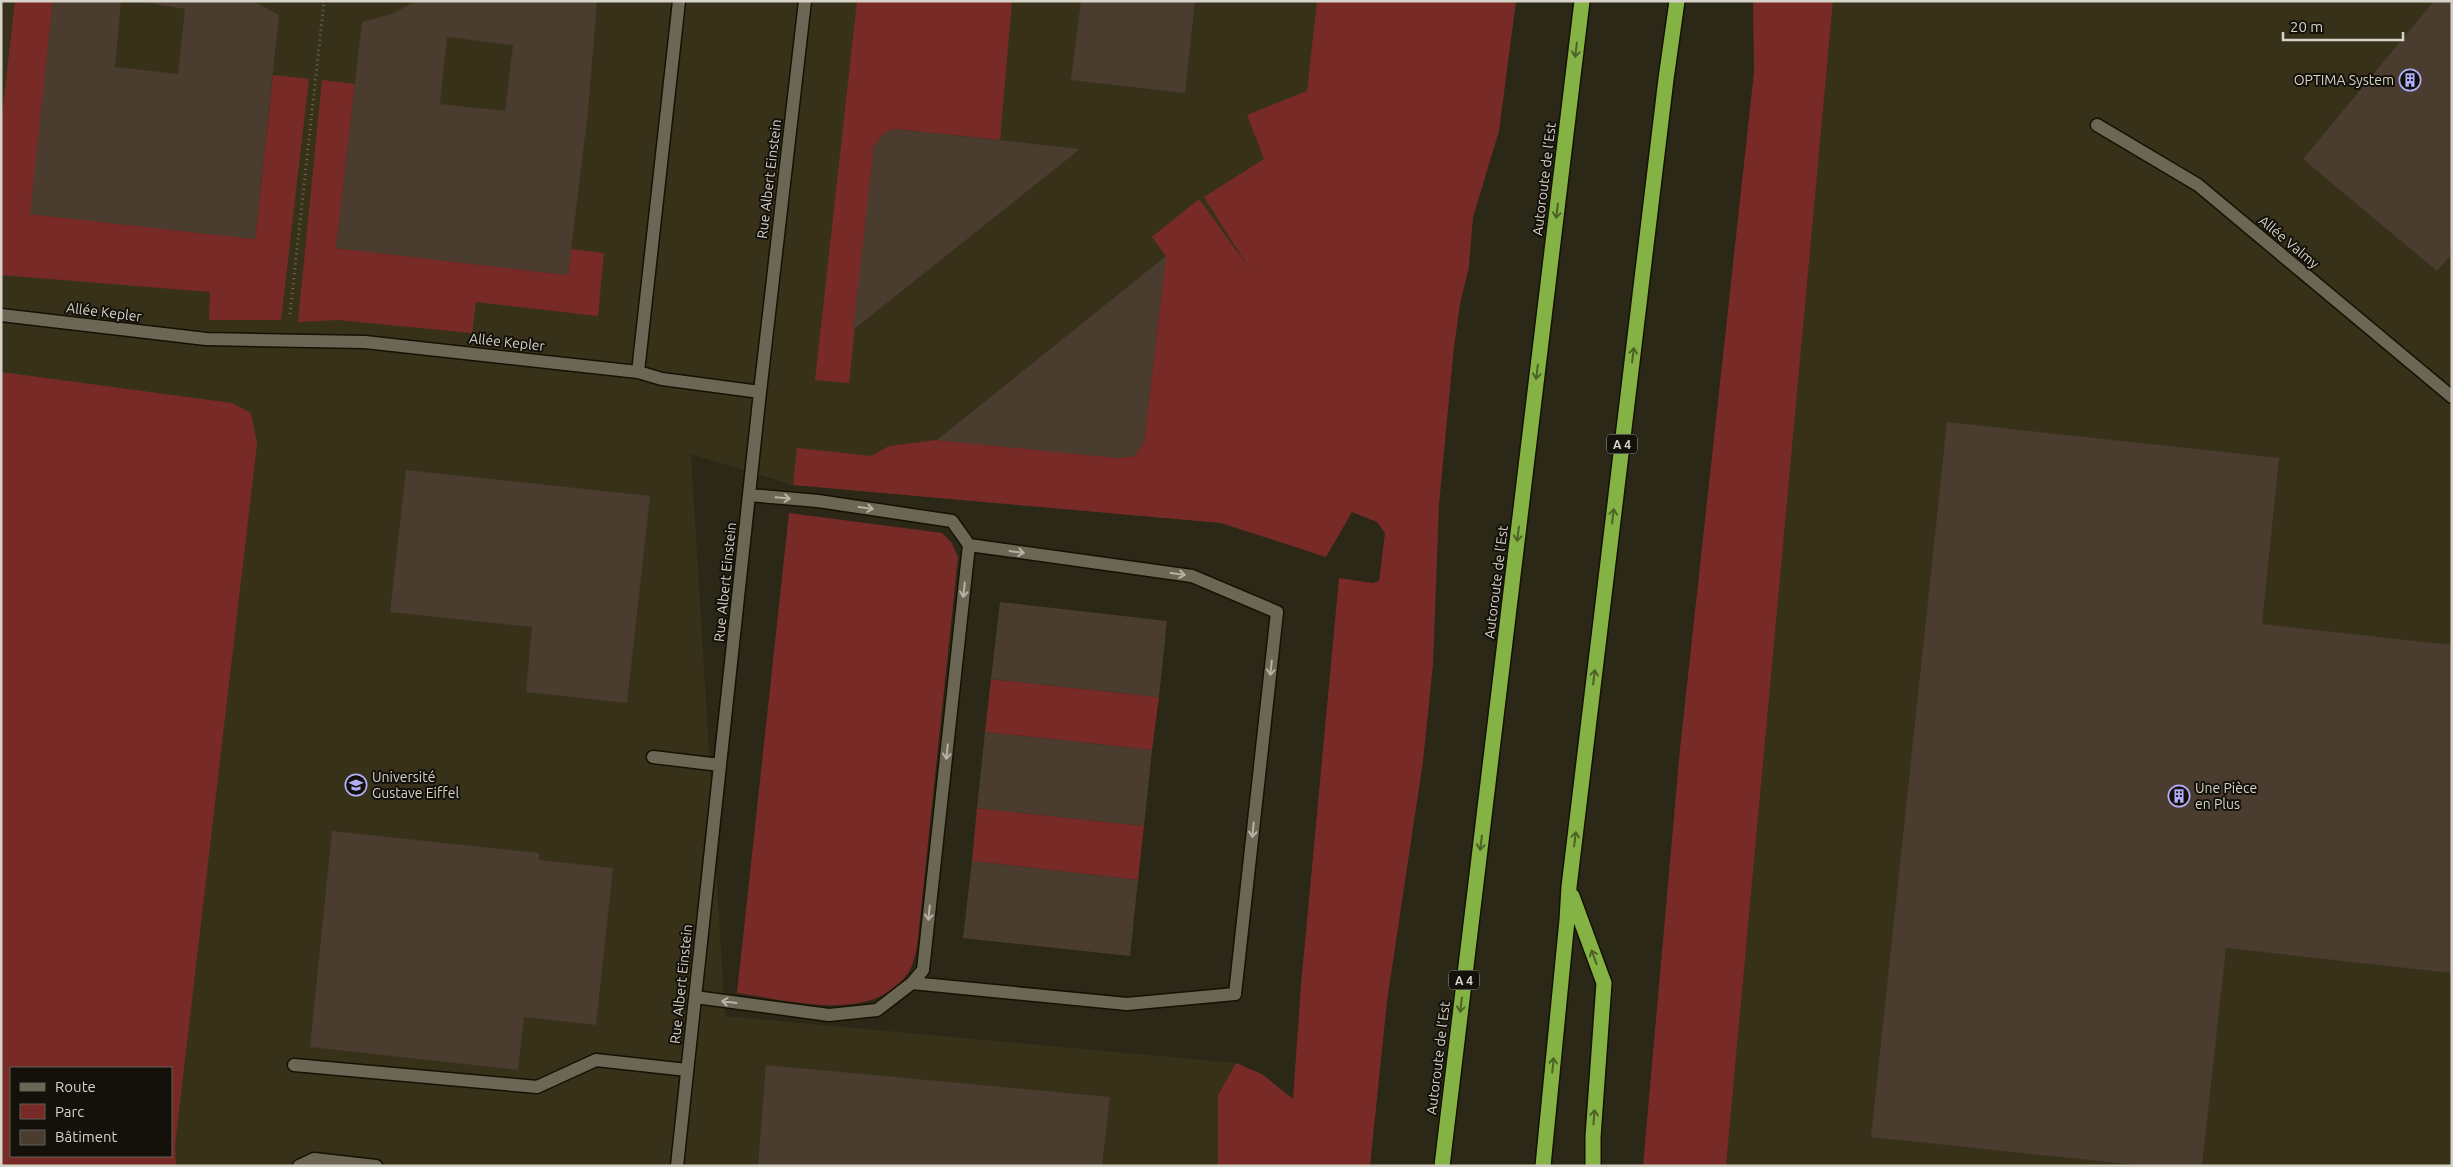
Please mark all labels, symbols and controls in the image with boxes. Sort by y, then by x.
scale bar [2283,10,2403,42]
text: 20 m [2290,18,2323,35]
one-way arrow [1571,41,1581,57]
building icon: OPTIMA System [2398,68,2422,92]
place label: OPTIMA System [2294,72,2394,88]
street label: Rue Albert Einstein [754,118,784,240]
street label: Autoroute de l’Est [1529,121,1559,237]
one-way arrow [1552,203,1562,219]
street label: Allée Valmy [2256,212,2322,272]
street label: Allée Kepler [65,299,143,325]
street label: Allée Kepler [468,330,546,354]
one-way arrow [1628,347,1638,363]
one-way arrow [1532,364,1542,380]
road number: A 4 [1607,434,1637,454]
one-way arrow [775,493,791,503]
one-way arrow [857,503,873,513]
one-way arrow [1608,508,1618,524]
street label: Rue Albert Einstein [711,521,739,643]
street label: Autoroute de l’Est [1481,524,1511,640]
one-way arrow [1513,525,1523,541]
one-way arrow [1009,547,1025,557]
one-way arrow [1170,569,1186,579]
one-way arrow [959,582,969,598]
one-way arrow [1266,660,1276,676]
one-way arrow [1589,670,1599,686]
one-way arrow [942,743,952,759]
place label: Université Gustave Eiffel [372,769,459,801]
school or university icon: Université Gustave Eiffel [344,773,368,797]
place label: Une Pièce en Plus [2195,780,2257,812]
building icon: Une Pièce en Plus [2167,784,2191,808]
one-way arrow [1248,822,1258,838]
one-way arrow [1570,831,1580,847]
one-way arrow [1476,835,1486,851]
one-way arrow [924,905,934,921]
street label: Rue Albert Einstein [667,923,695,1045]
one-way arrow [1589,949,1598,965]
road number: A 4 [1449,970,1479,990]
one-way arrow [721,996,737,1006]
one-way arrow [1456,996,1466,1012]
street label: Autoroute de l’Est [1423,1000,1453,1116]
one-way arrow [1548,1057,1558,1073]
legend [10,1067,172,1157]
text: Route [55,1078,96,1095]
text: Parc [55,1103,84,1120]
one-way arrow [1590,1109,1599,1125]
text: Bâtiment [55,1128,118,1145]

